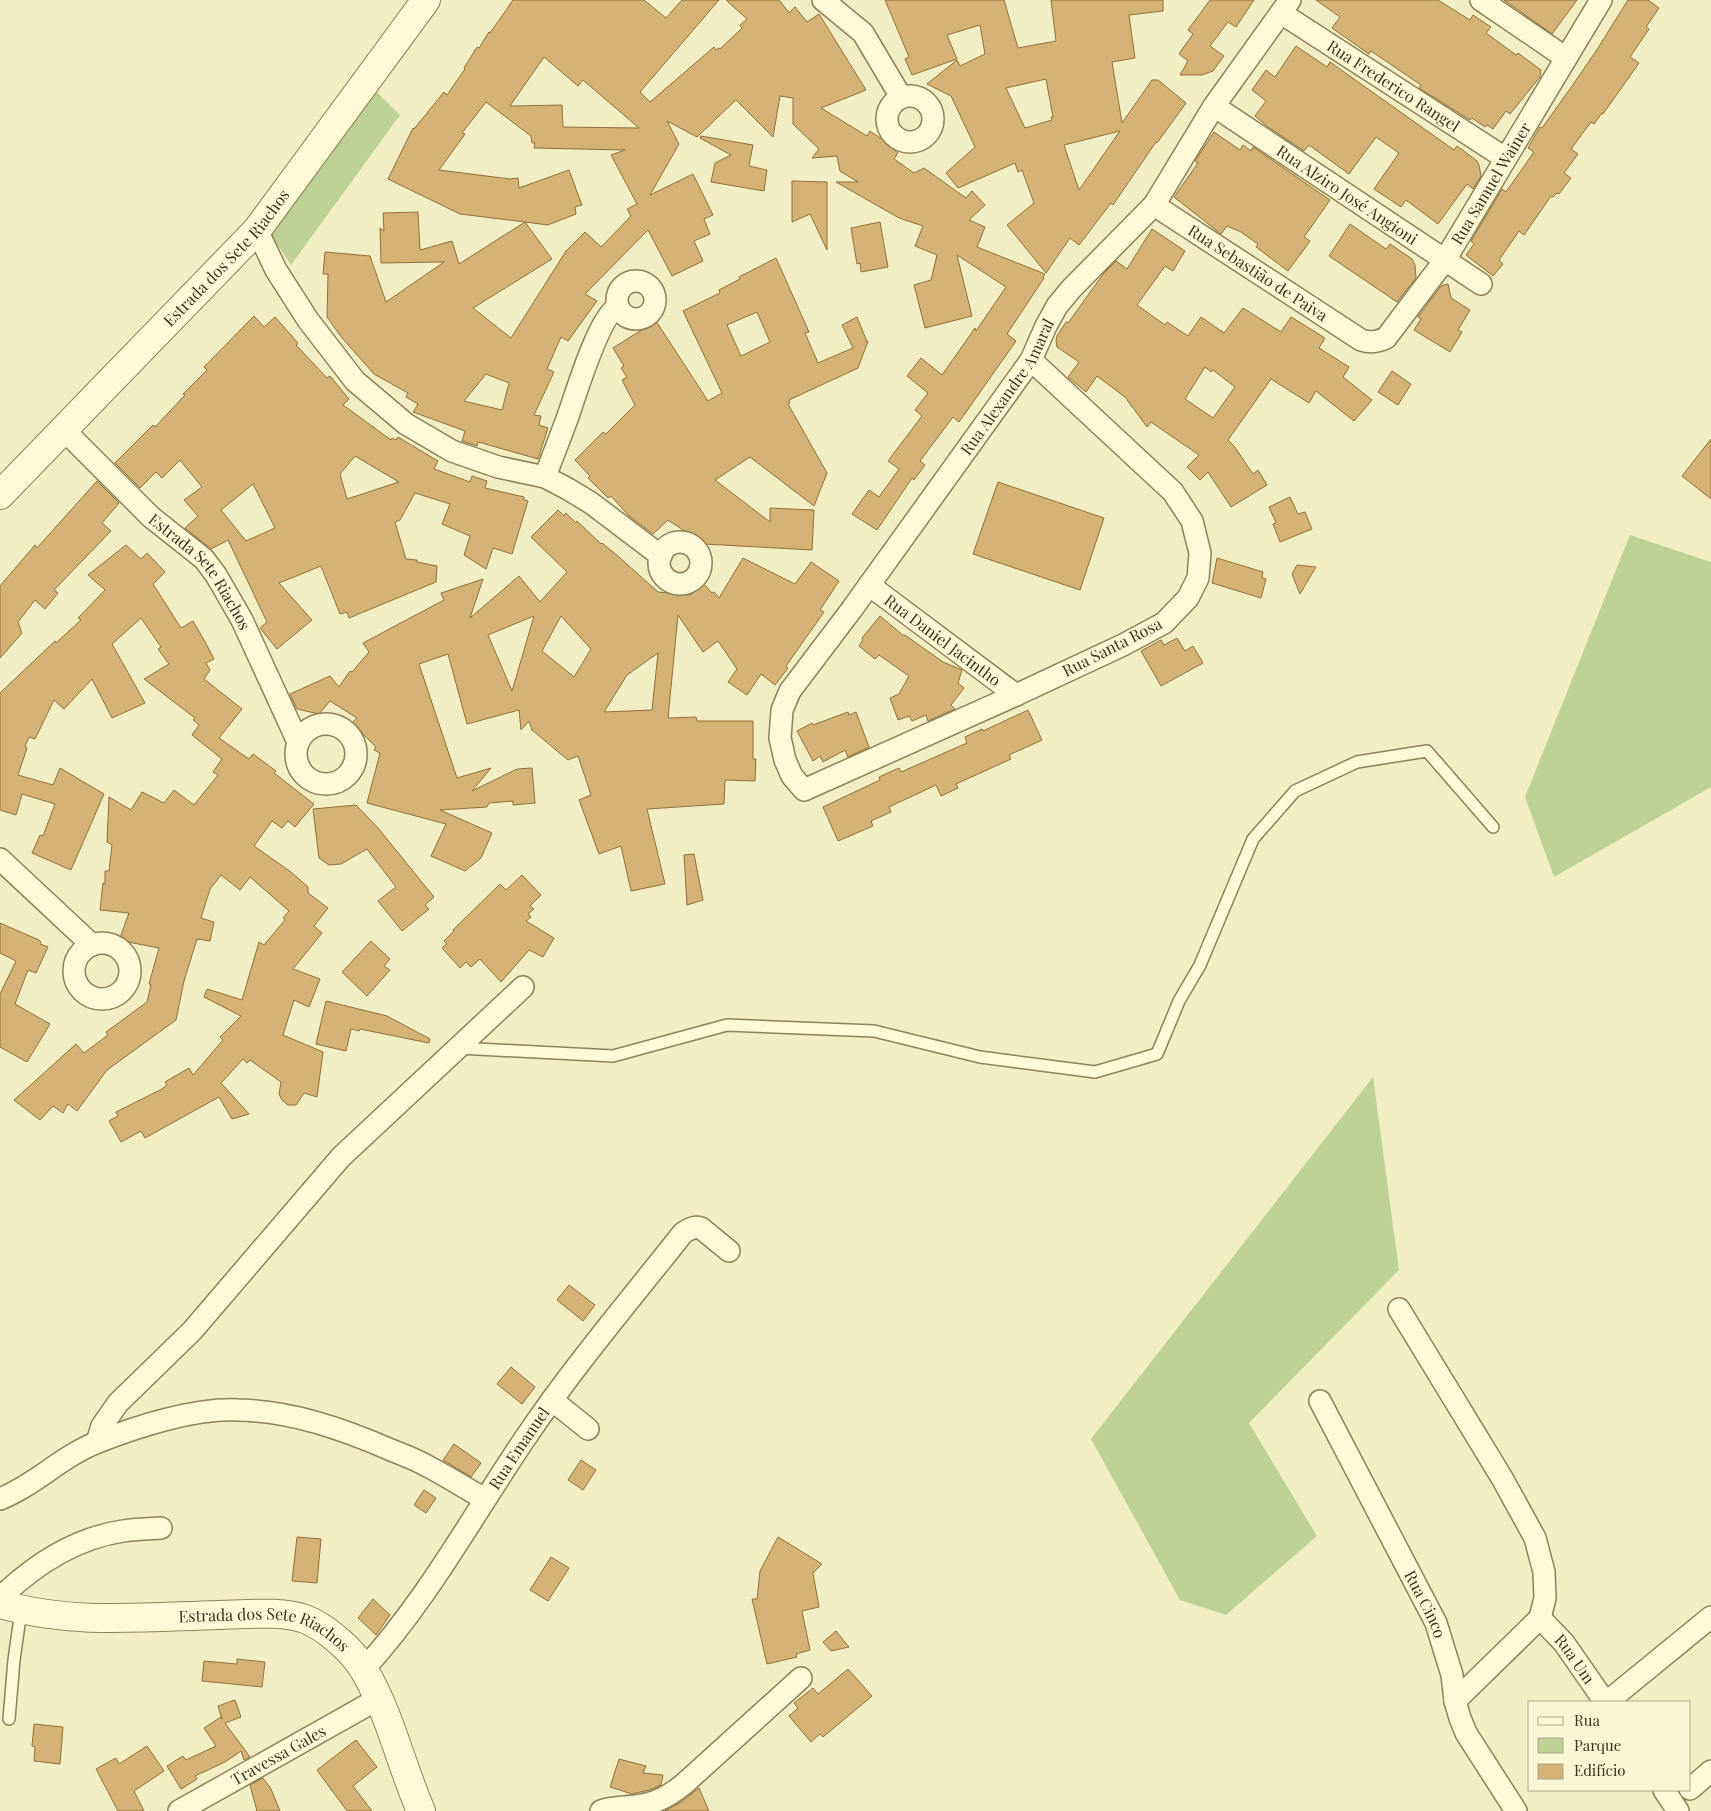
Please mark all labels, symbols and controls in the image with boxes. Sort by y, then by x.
street label: Rua Frederico Rangel [1323,35,1464,136]
street label: Rua Samuel Wainer [1446,118,1535,248]
street label: Rua Alziro José Angioni [1273,140,1422,249]
street label: Estrada dos Sete Riachos [158,185,294,331]
street label: Rua Sebastião de Paiva [1184,219,1332,326]
street label: Rua Alexandre Amaral [955,314,1058,459]
street label: Estrada Sete Riachos [145,508,256,633]
street label: Rua Daniel Jacintho [880,589,1006,690]
street label: Rua Santa Rosa [1058,612,1165,681]
street label: Rua Emanuel [483,1402,554,1493]
street label: Rua Cinco [1400,1566,1451,1641]
street label: Estrada dos Sete Riachos [178,1603,355,1656]
street label: Rua Um [1551,1629,1600,1688]
legend [1528,1701,1691,1791]
text: Rua [1574,1710,1600,1730]
street label: Travessa Gales [227,1720,329,1790]
text: Parque [1574,1735,1621,1755]
text: Edifício [1574,1760,1626,1780]

